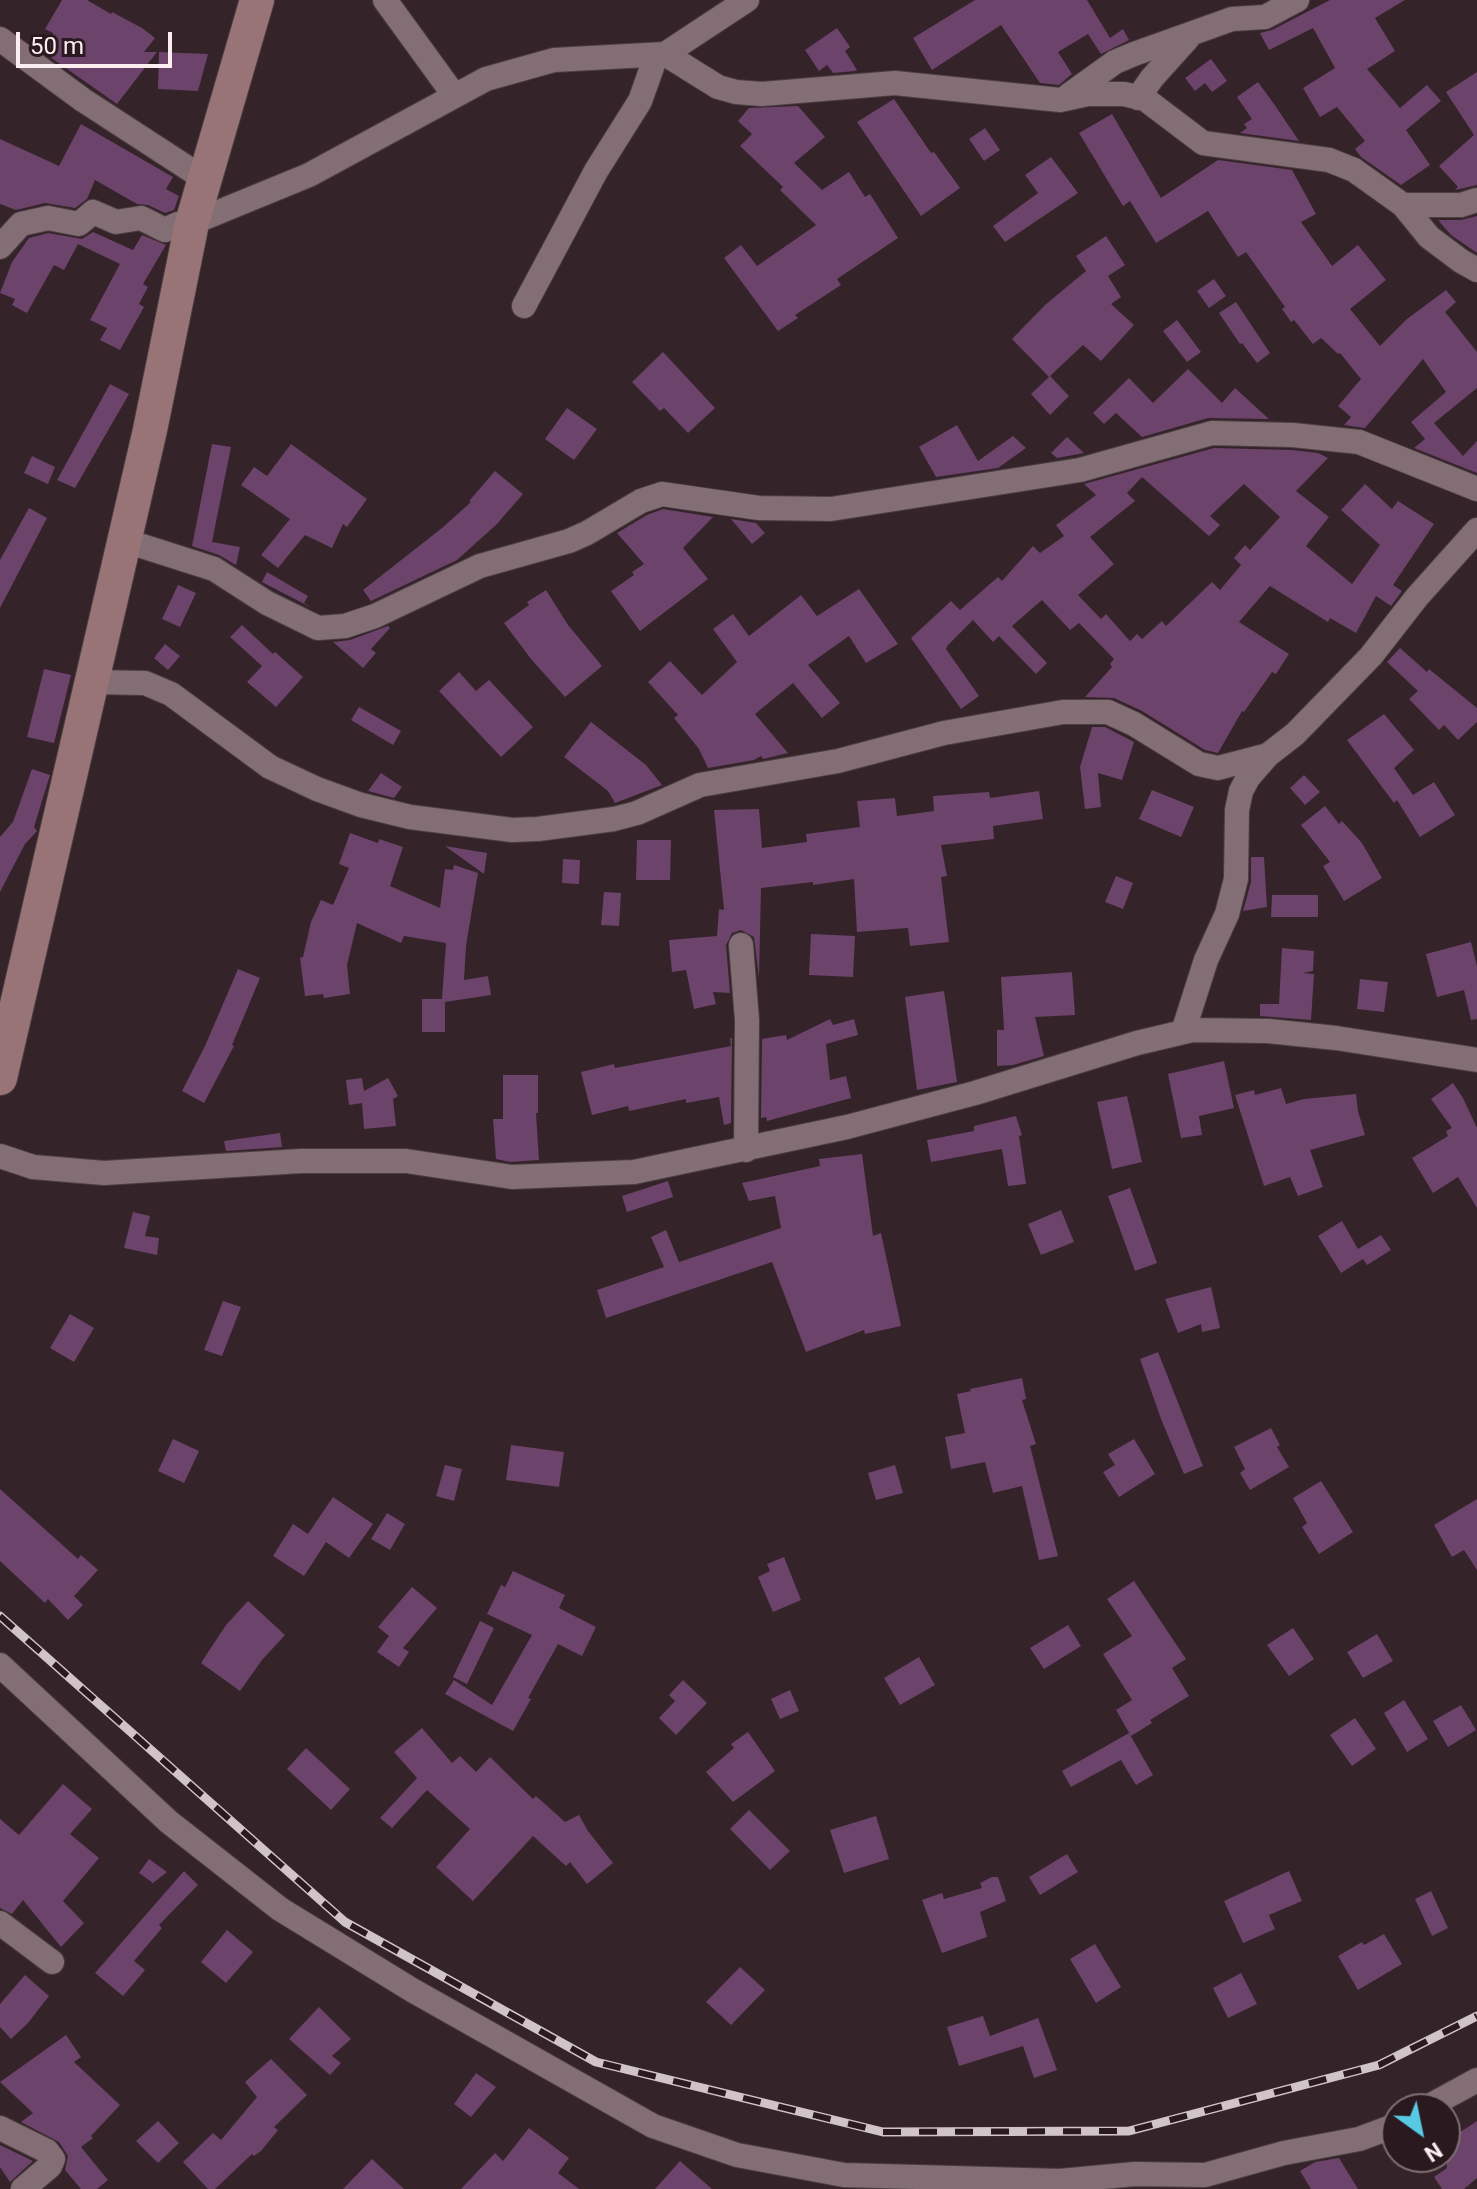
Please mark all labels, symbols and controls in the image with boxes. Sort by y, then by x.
scale bar [20,16,176,66]
text: 50 m [30,32,84,60]
north arrow [1381,2093,1461,2173]
text: N [1420,2137,1447,2167]

